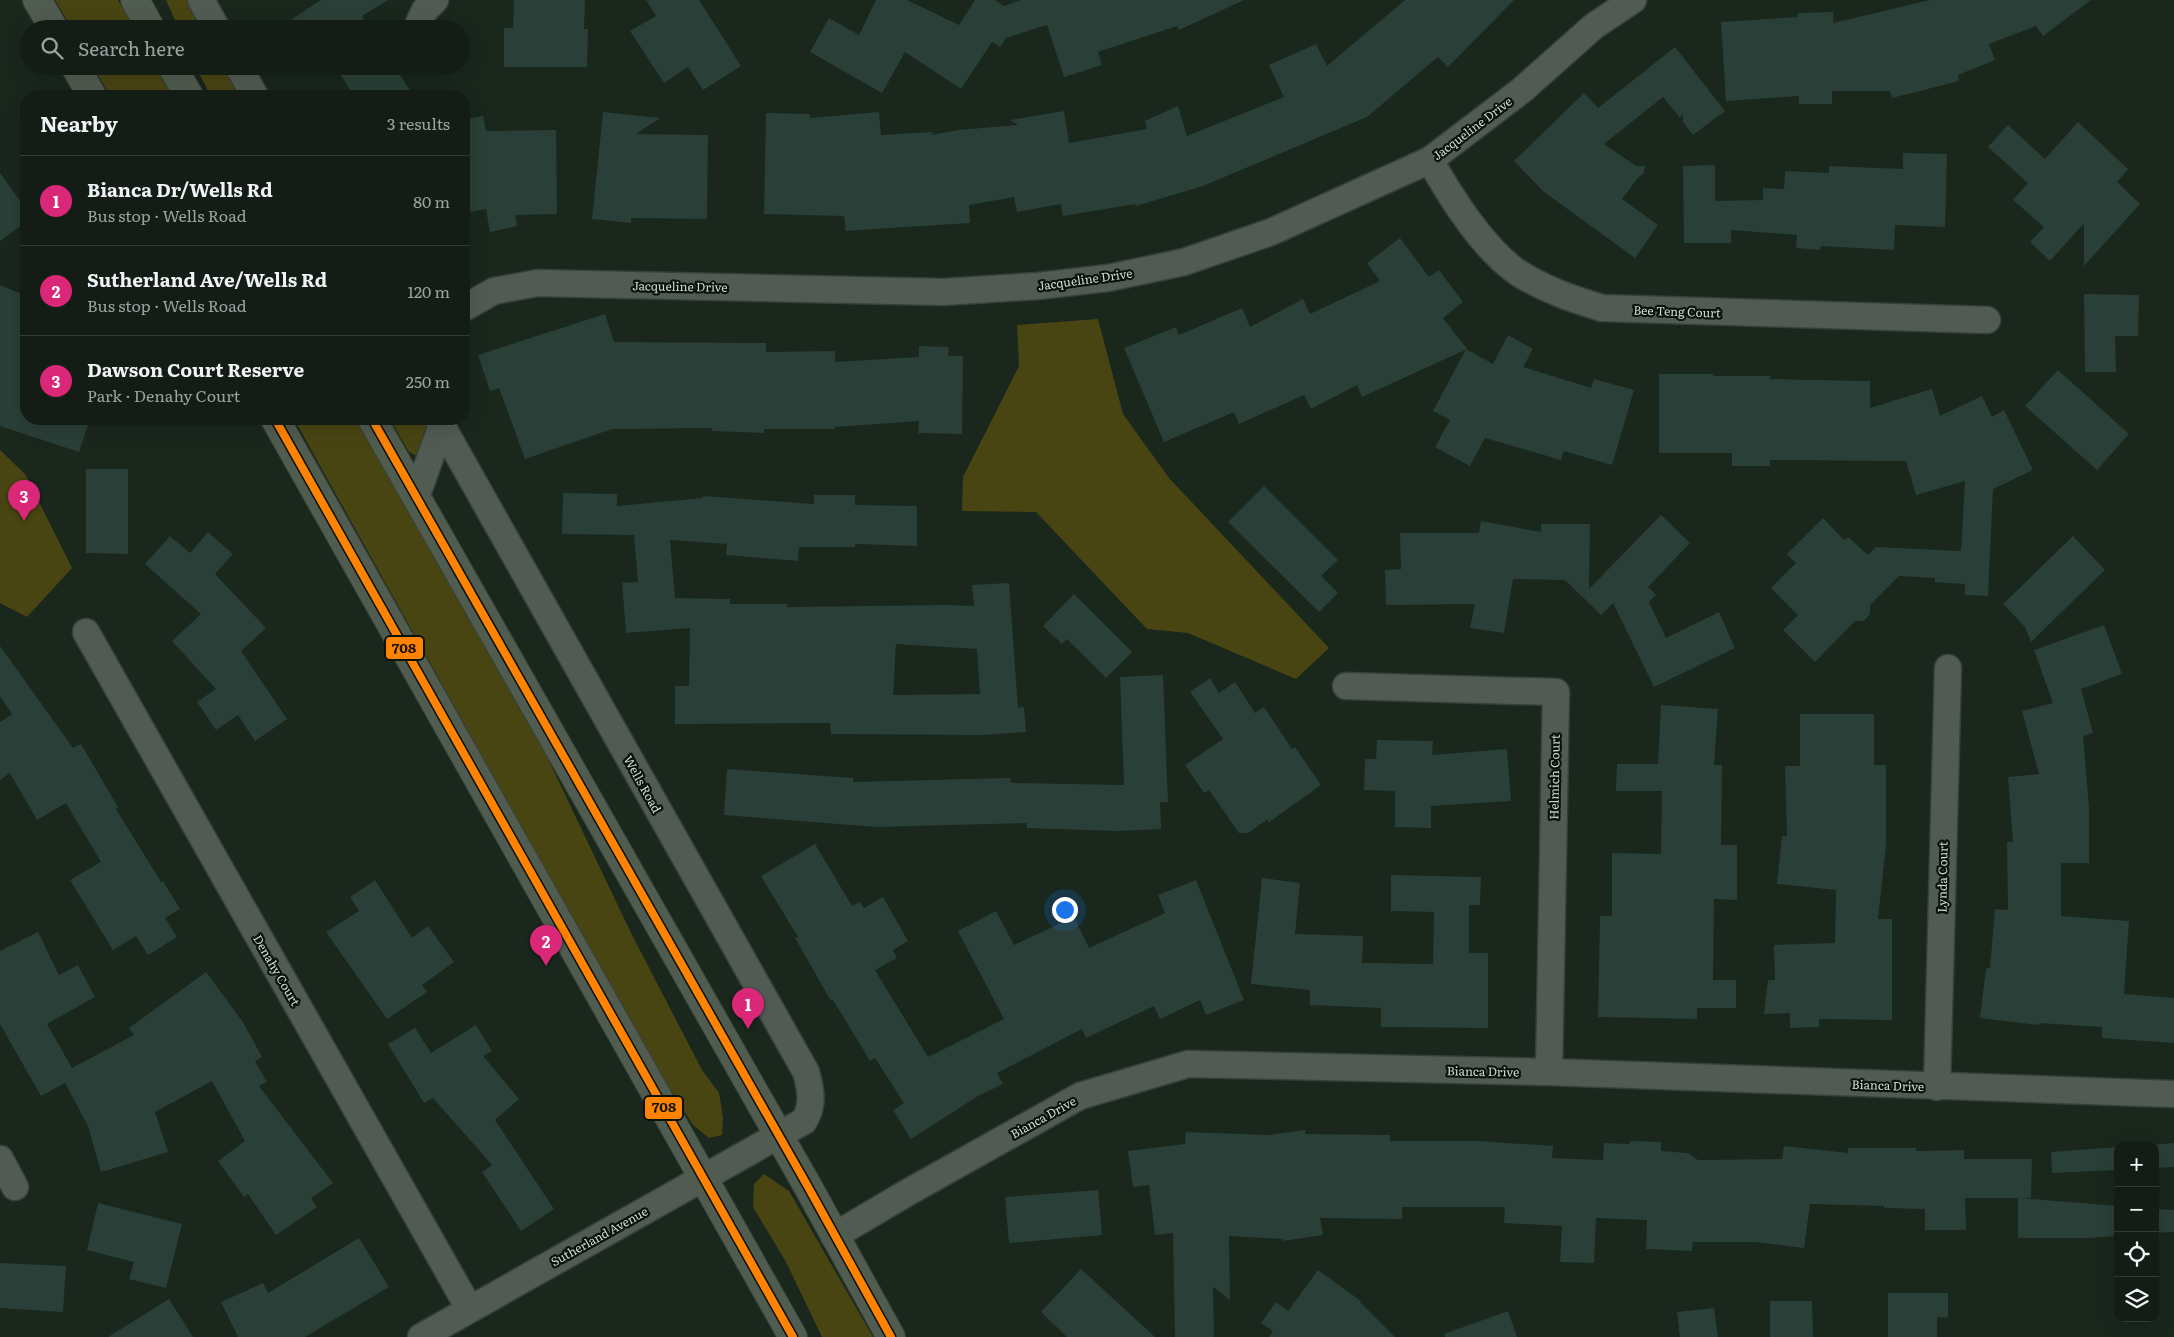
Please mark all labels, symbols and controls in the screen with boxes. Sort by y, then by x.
search box [20,20,470,75]
icon: search [38,34,66,62]
text: Search here [78,34,185,62]
street label: Jacqueline Drive [1429,92,1515,164]
text: Nearby [40,107,118,138]
text: 3 results [387,111,450,135]
text: Bianca Dr/Wells Rd [87,175,273,203]
text: 1 [53,189,59,213]
text: 80 m [413,189,450,213]
text: Bus stop · Wells Road [87,203,246,227]
street label: Jacqueline Drive [1037,263,1133,295]
text: Sutherland Ave/Wells Rd [87,265,327,293]
street label: Jacqueline Drive [632,276,728,296]
text: 2 [52,279,60,303]
text: 120 m [407,279,450,303]
text: Bus stop · Wells Road [87,293,246,317]
street label: Bee Teng Court [1633,300,1721,322]
text: Dawson Court Reserve [87,355,304,383]
text: 3 [52,369,60,393]
text: 250 m [406,369,450,393]
text: Park · Denahy Court [87,383,240,407]
pin: 3 [8,480,40,521]
line badge: 708 [385,636,424,660]
text: 708 [392,637,416,657]
street label: Helmich Court [1544,734,1564,820]
street label: Wells Road [620,752,666,817]
street label: Lynda Court [1932,841,1952,913]
your location [1052,897,1078,923]
pin: 2 [530,925,562,966]
street label: Denahy Court [249,931,305,1009]
pin: 1 [732,988,764,1029]
street label: Bianca Drive [1447,1061,1519,1081]
street label: Bianca Drive [1851,1075,1925,1095]
street label: Bianca Drive [1007,1092,1079,1142]
line badge: 708 [644,1096,683,1120]
text: 708 [652,1096,676,1116]
map controls [2114,1142,2159,1322]
button: + [2114,1142,2159,1187]
button: − [2114,1187,2159,1232]
street label: Sutherland Avenue [547,1202,651,1270]
button: locate [2114,1232,2159,1277]
button: layers [2114,1277,2159,1322]

